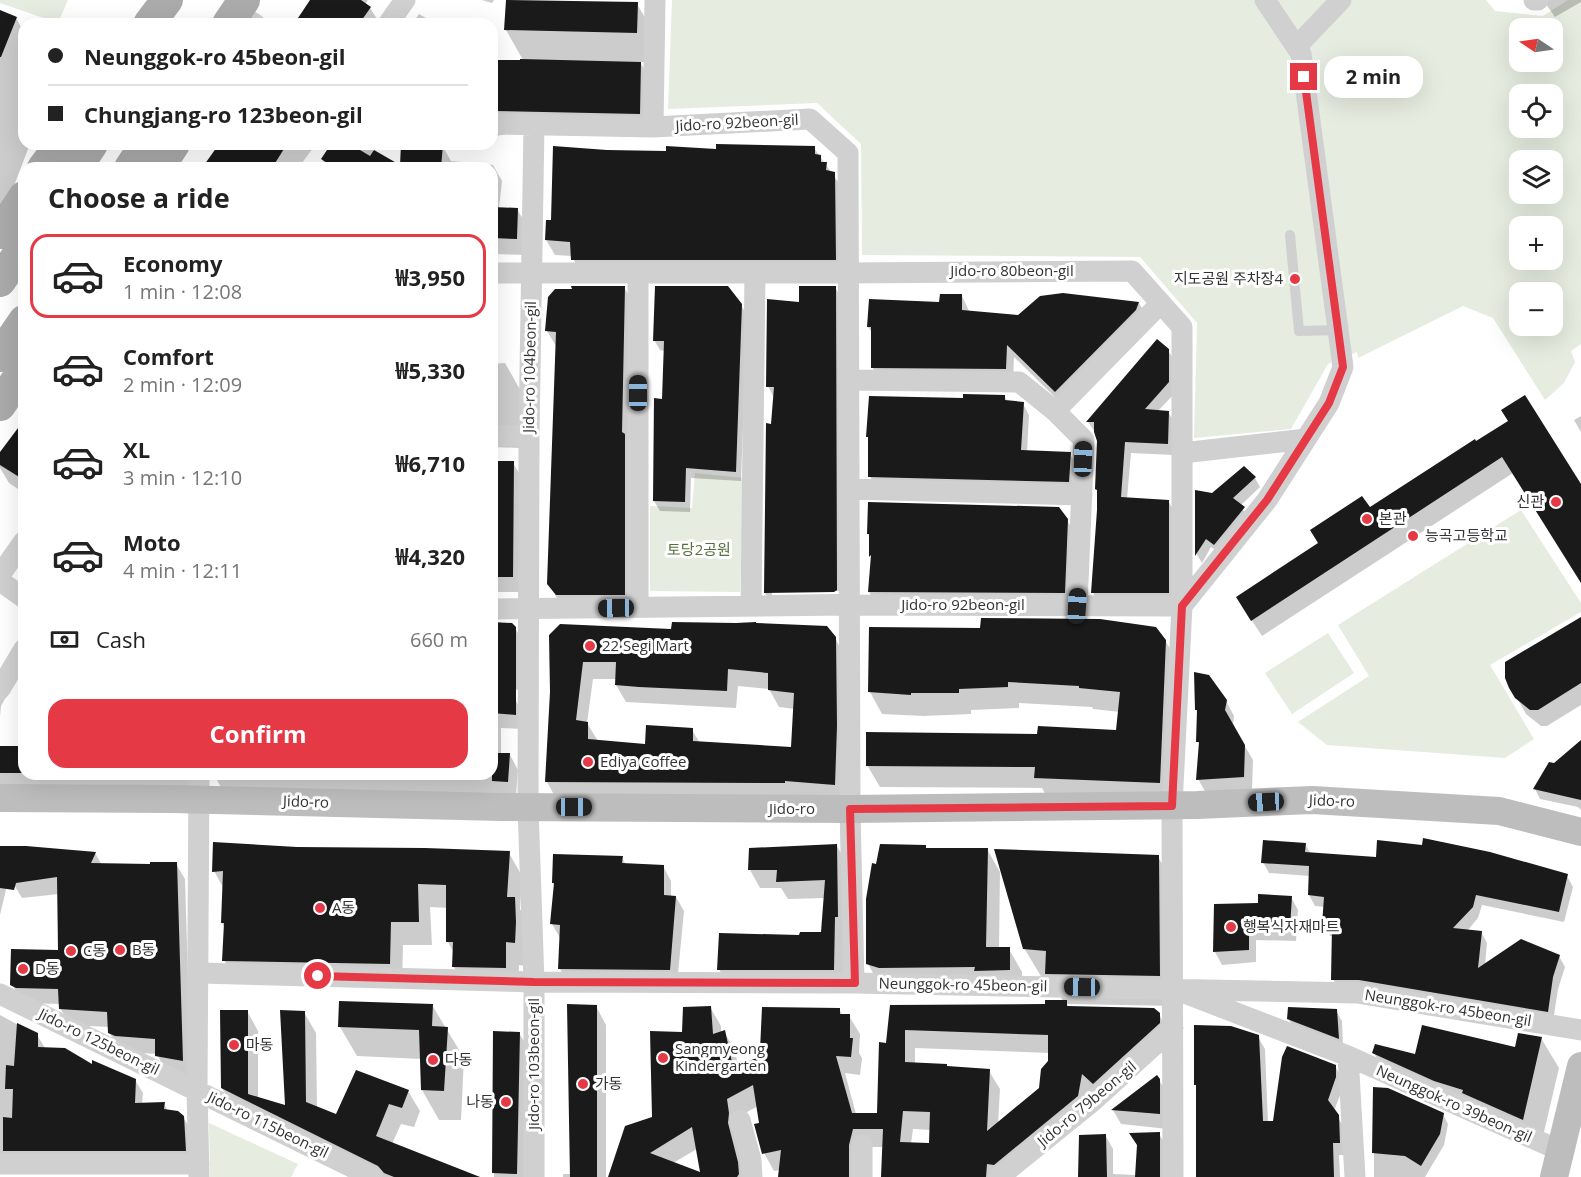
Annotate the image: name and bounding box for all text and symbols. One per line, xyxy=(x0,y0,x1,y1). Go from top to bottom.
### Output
north arrow xyxy=(1509,18,1563,72)
map controls xyxy=(1509,18,1563,336)
text: Neunggok-ro 45beon-gil xyxy=(84,41,345,71)
callout: 2 min xyxy=(1325,56,1424,98)
route end xyxy=(1290,63,1317,90)
text: 2 min xyxy=(1346,63,1401,90)
button: locate xyxy=(1509,84,1563,138)
text: Chungjang-ro 123beon-gil xyxy=(84,99,363,129)
street label: Jido-ro 92beon-gil xyxy=(673,109,799,135)
button: layers xyxy=(1509,150,1563,204)
text: Choose a ride xyxy=(48,179,230,216)
button: + xyxy=(1509,216,1563,270)
text: Economy xyxy=(123,248,222,278)
icon: car xyxy=(51,249,105,303)
street label: Jido-ro 80beon-gil xyxy=(948,260,1074,280)
text: ₩3,950 xyxy=(395,262,465,292)
place label: 지도공원 주차장4 xyxy=(1174,268,1283,288)
marker: 지도공원 주차장4 xyxy=(1288,272,1302,286)
text: 1 min · 12:08 xyxy=(123,278,242,305)
button: − xyxy=(1509,282,1563,336)
street label: Jido-ro 104beon-gil xyxy=(518,301,540,435)
text: Comfort xyxy=(123,341,214,371)
icon: car xyxy=(51,342,105,396)
text: ₩5,330 xyxy=(395,355,465,385)
text: 2 min · 12:09 xyxy=(123,371,242,398)
car xyxy=(629,375,647,411)
text: XL xyxy=(123,434,150,464)
icon: car xyxy=(51,435,105,489)
car xyxy=(1073,441,1093,477)
text: ₩6,710 xyxy=(395,448,465,478)
text: 3 min · 12:10 xyxy=(123,464,242,491)
place label: 신관 xyxy=(1516,491,1544,511)
marker: 신관 xyxy=(1549,495,1563,509)
place label: 본관 xyxy=(1379,508,1407,528)
marker: 본관 xyxy=(1360,512,1374,526)
place label: 능곡고등학교 xyxy=(1425,525,1508,545)
text: Moto xyxy=(123,527,181,557)
icon: car xyxy=(51,528,105,582)
marker: 능곡고등학교 xyxy=(1406,529,1420,543)
park label: 토당2공원 xyxy=(667,539,731,559)
text: ₩4,320 xyxy=(395,541,465,571)
text: 4 min · 12:11 xyxy=(123,557,242,584)
car xyxy=(1067,588,1087,624)
street label: Jido-ro 92beon-gil xyxy=(899,594,1025,614)
car xyxy=(598,599,634,617)
icon: cash xyxy=(48,623,81,656)
text: Cash xyxy=(96,624,146,654)
text: 660 m xyxy=(410,626,468,653)
place label: 22 Segi Mart xyxy=(602,635,689,655)
marker: 22 Segi Mart xyxy=(583,639,597,653)
button: Confirm xyxy=(48,699,468,768)
place label: Ediya Coffee xyxy=(600,751,686,771)
marker: Ediya Coffee xyxy=(581,755,595,769)
street label: Jido-ro xyxy=(1307,789,1355,811)
street label: Jido-ro xyxy=(281,790,329,812)
car xyxy=(1248,792,1284,812)
car xyxy=(556,798,592,816)
street label: Jido-ro xyxy=(767,798,815,818)
place label: A동 xyxy=(332,897,355,917)
marker: A동 xyxy=(313,901,327,915)
place label: 행복식자재마트 xyxy=(1243,916,1340,936)
marker: 행복식자재마트 xyxy=(1224,920,1238,934)
place label: B동 xyxy=(132,939,156,959)
place label: C동 xyxy=(83,940,106,960)
marker: B동 xyxy=(113,943,127,957)
marker: C동 xyxy=(64,944,78,958)
place label: D동 xyxy=(35,958,60,978)
marker: D동 xyxy=(16,962,30,976)
route start xyxy=(304,962,331,989)
street label: Neunggok-ro 45beon-gil xyxy=(878,973,1048,995)
car xyxy=(1064,978,1100,996)
street label: Neunggok-ro 45beon-gil xyxy=(1363,984,1533,1030)
street label: Jido-ro 103beon-gil xyxy=(523,998,543,1132)
street label: Jido-ro 125beon-gil xyxy=(34,1002,163,1079)
place label: 마동 xyxy=(246,1034,274,1054)
marker: 마동 xyxy=(227,1038,241,1052)
place label: Sangmyeong Kindergarten xyxy=(675,1038,766,1075)
place label: 다동 xyxy=(445,1049,473,1069)
marker: Sangmyeong Kindergarten xyxy=(656,1051,670,1065)
marker: 다동 xyxy=(426,1053,440,1067)
street label: Jido-ro 79beon-gil xyxy=(1031,1056,1140,1152)
street label: Neunggok-ro 39beon-gil xyxy=(1373,1060,1536,1147)
place label: 가동 xyxy=(595,1073,623,1093)
marker: 가동 xyxy=(576,1077,590,1091)
street label: Jido-ro 115beon-gil xyxy=(203,1085,332,1162)
place label: 나동 xyxy=(466,1091,494,1111)
marker: 나동 xyxy=(499,1095,513,1109)

